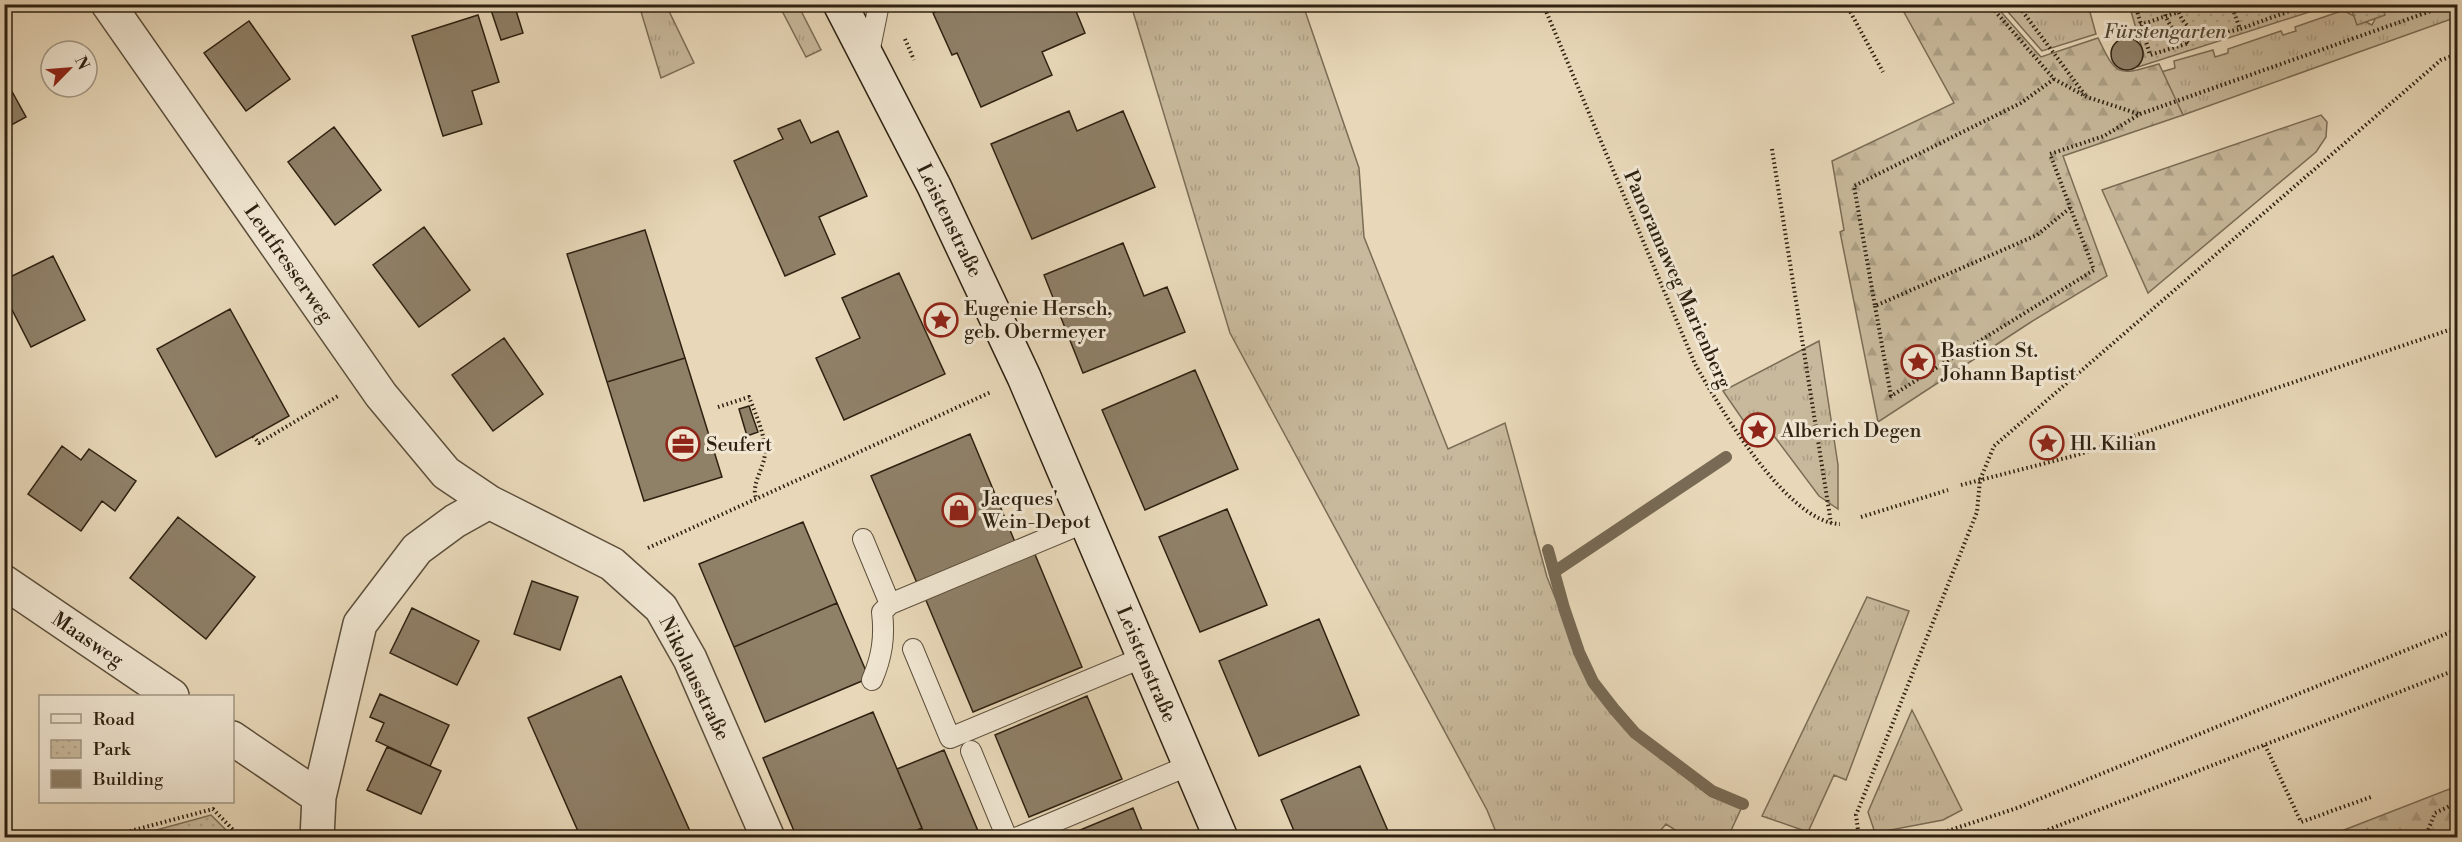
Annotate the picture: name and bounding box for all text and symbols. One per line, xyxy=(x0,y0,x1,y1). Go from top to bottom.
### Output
park label: Fürstengarten xyxy=(2104,20,2227,45)
north arrow xyxy=(39,39,99,99)
text: N xyxy=(70,53,94,73)
street label: Leistenstraße xyxy=(910,160,987,282)
street label: Panoramaweg Marienberg xyxy=(1617,167,1736,393)
street label: Leutfresserweg xyxy=(238,200,338,328)
place label: Eugenie Hersch, geb. Obermeyer xyxy=(964,297,1112,345)
place icon: Eugenie Hersch, geb. Obermeyer xyxy=(923,302,959,338)
place label: Bastion St. Johann Baptist xyxy=(1940,339,2076,387)
place icon: Bastion St. Johann Baptist xyxy=(1900,344,1936,380)
place icon: Alberich Degen xyxy=(1740,412,1776,448)
place label: Alberich Degen xyxy=(1780,419,1922,444)
place icon: Hl. Kilian xyxy=(2029,425,2065,461)
office icon: Seufert xyxy=(665,426,701,462)
place label: Hl. Kilian xyxy=(2070,432,2156,457)
place label: Seufert xyxy=(706,433,772,458)
place label: Jacques' Wein-Depot xyxy=(981,487,1091,535)
shop icon: Jacques' Wein-Depot xyxy=(941,492,977,528)
street label: Leistenstraße xyxy=(1110,603,1181,726)
street label: Maasweg xyxy=(47,607,128,674)
street label: Nikolausstraße xyxy=(653,612,735,745)
legend xyxy=(39,695,234,803)
text: Road xyxy=(93,708,136,731)
text: Park xyxy=(93,738,132,761)
text: Building xyxy=(92,768,164,791)

